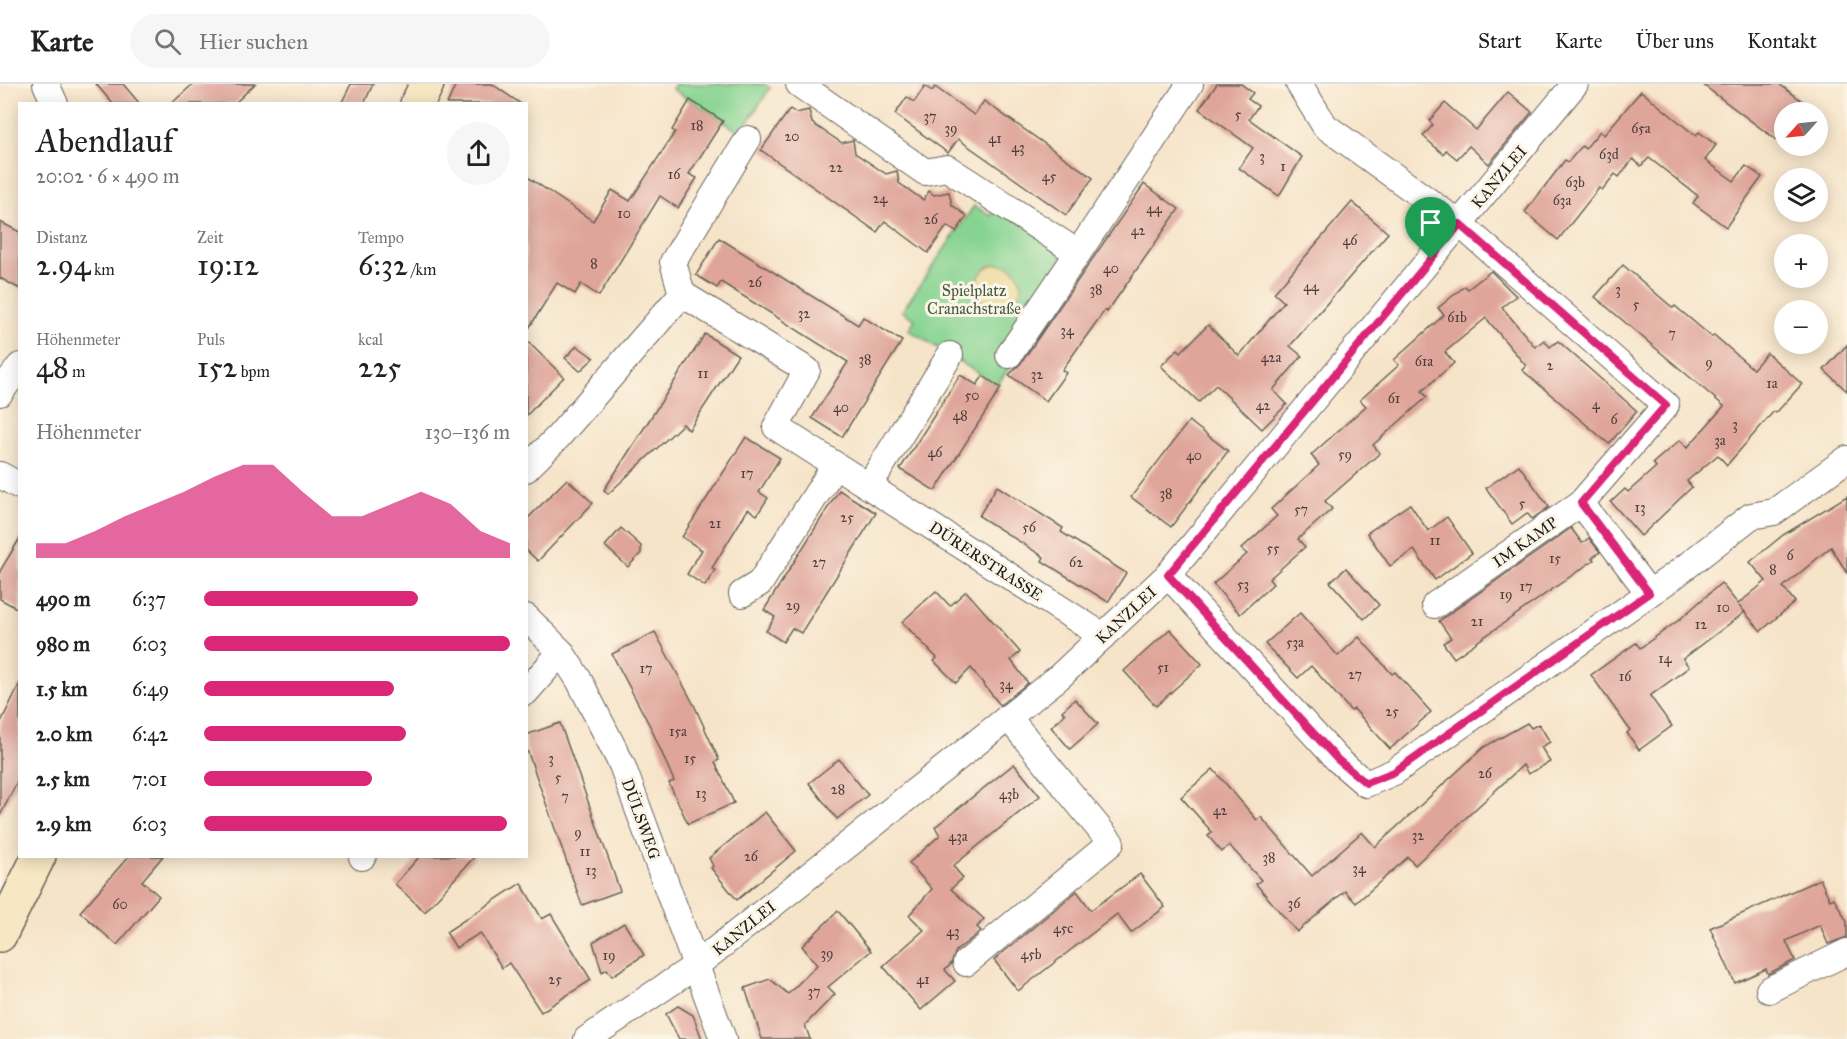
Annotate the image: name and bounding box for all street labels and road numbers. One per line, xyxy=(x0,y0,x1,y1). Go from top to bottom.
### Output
street label: KANZLEI xyxy=(1467,142,1531,212)
street label: IM KAMP xyxy=(1489,513,1561,571)
street label: DÜRERSTRASSE xyxy=(926,516,1047,605)
street label: KANZLEI xyxy=(1092,582,1160,648)
street label: DÜLSWEG xyxy=(618,776,665,862)
street label: KANZLEI xyxy=(709,897,780,959)

